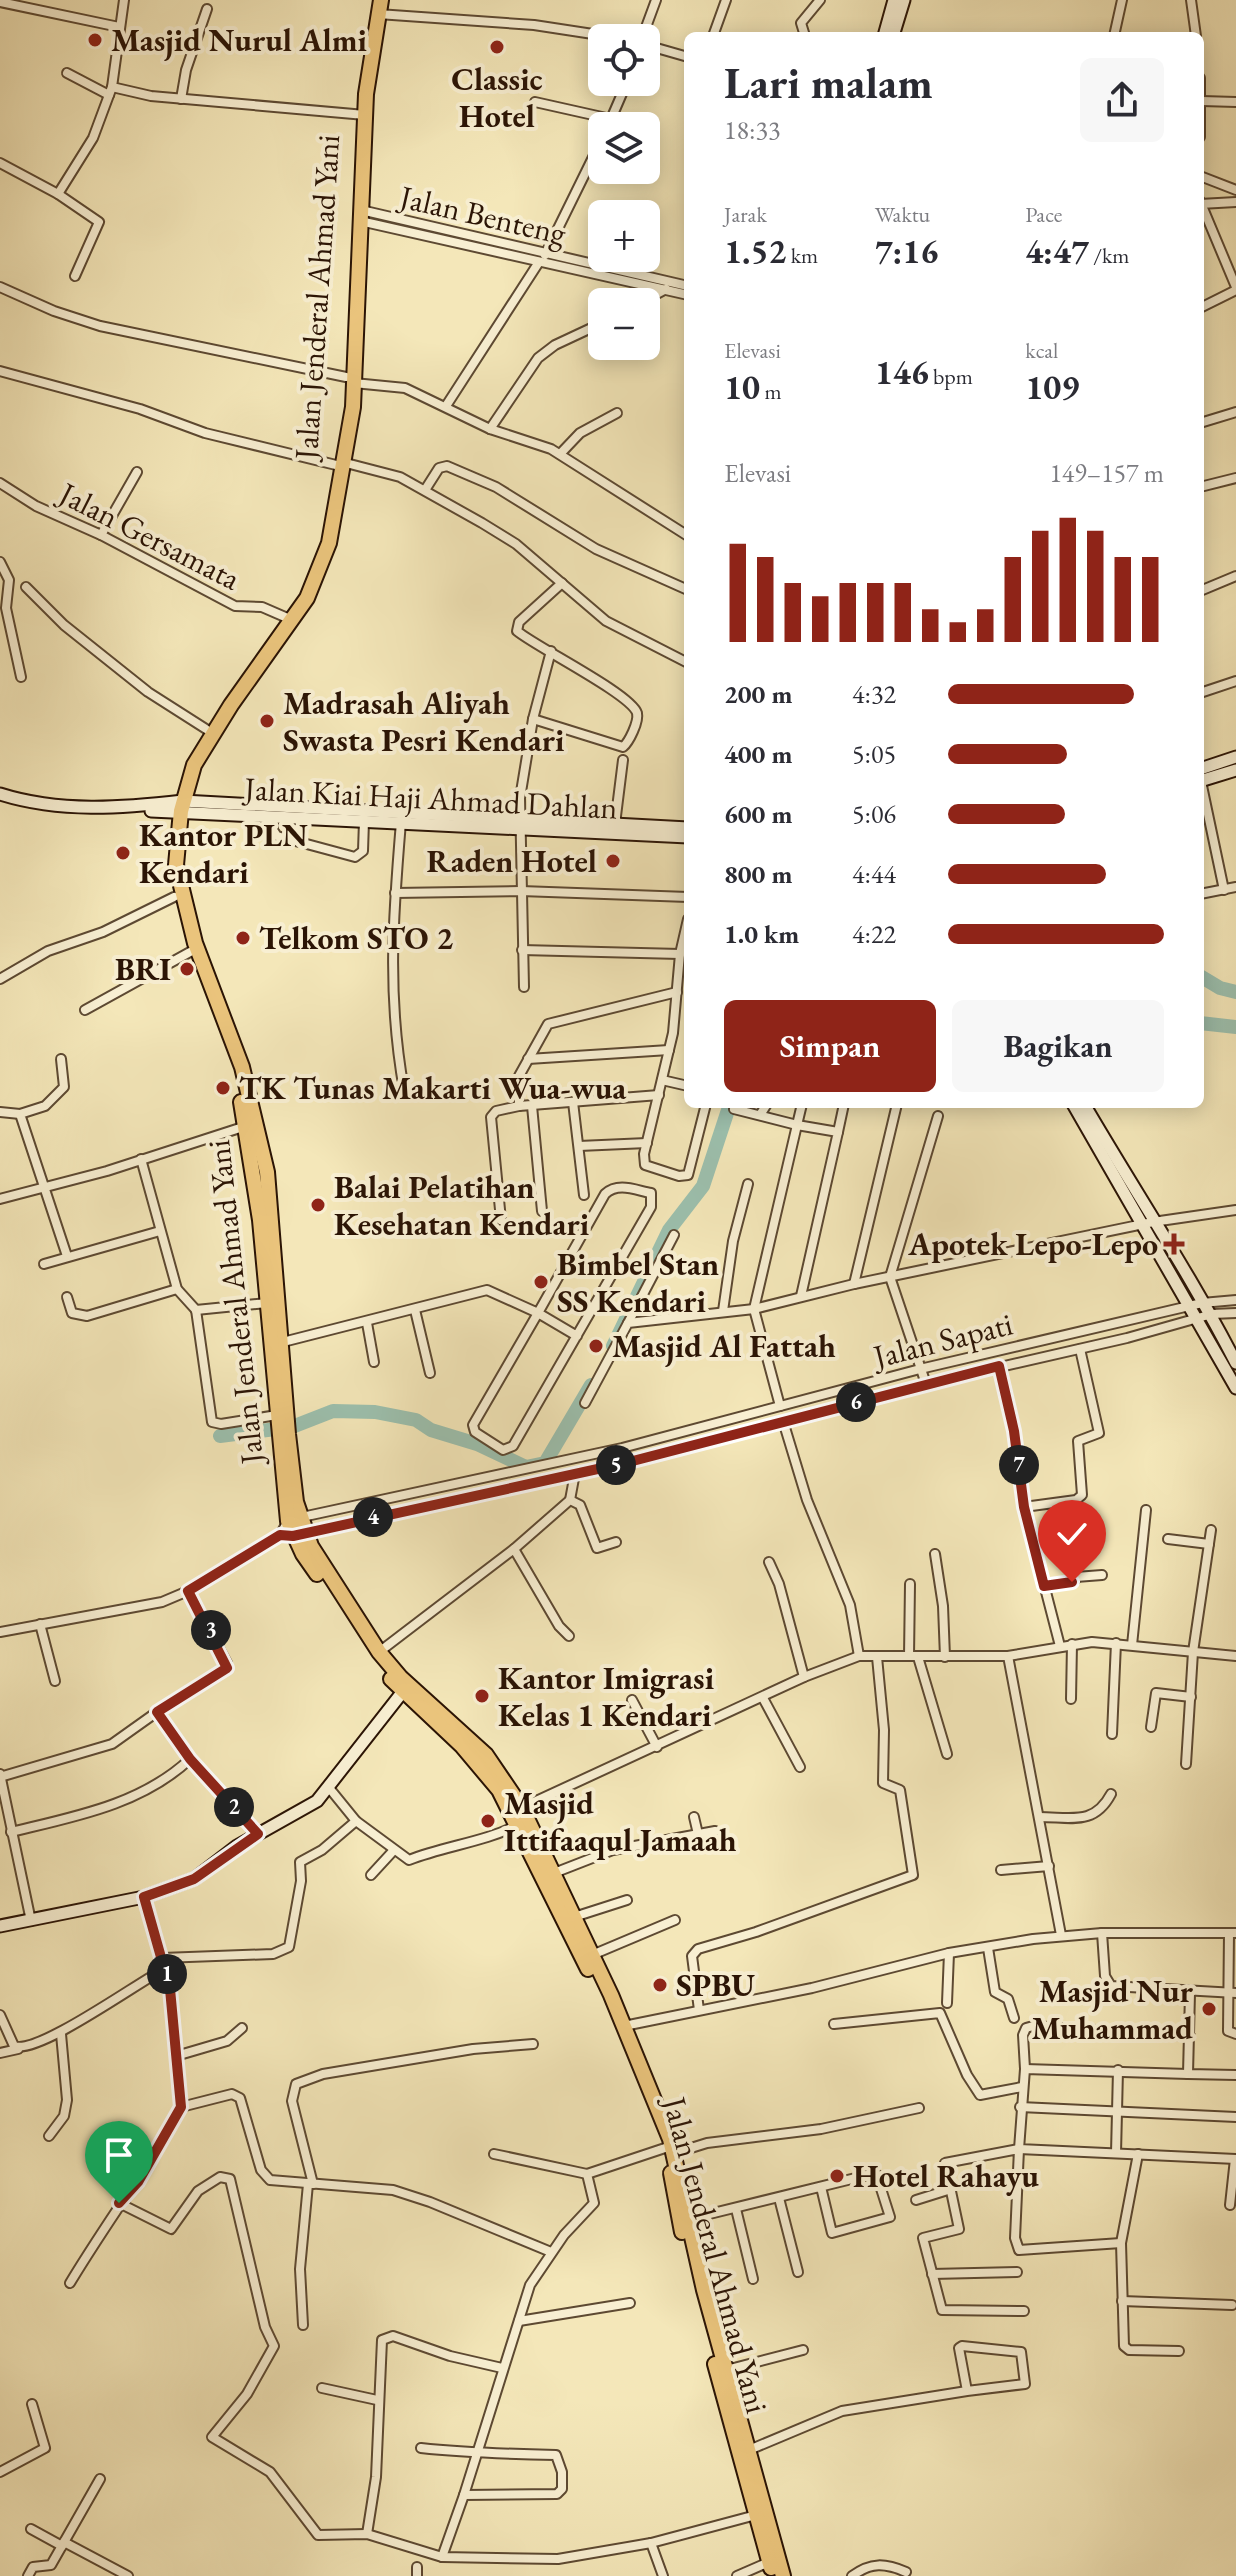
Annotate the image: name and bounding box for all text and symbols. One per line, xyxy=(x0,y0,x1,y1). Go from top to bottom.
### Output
place label: Masjid Nurul Almi xyxy=(111,19,368,61)
map controls xyxy=(588,24,660,360)
button: locate xyxy=(588,24,660,96)
marker: Masjid Nurul Almi xyxy=(86,31,104,49)
marker: Classic Hotel xyxy=(488,38,506,56)
text: Lari malam xyxy=(724,54,933,111)
place label: Classic Hotel xyxy=(451,58,543,137)
button: share xyxy=(1080,58,1164,142)
button: layers xyxy=(588,112,660,184)
text: 18:33 xyxy=(724,113,780,147)
street label: Jalan Jenderal Ahmad Yani xyxy=(284,133,349,464)
street label: Jalan Benteng xyxy=(393,175,571,255)
button: + xyxy=(588,200,660,272)
text: Jarak xyxy=(724,200,767,229)
text: Waktu xyxy=(875,200,930,229)
text: Pace xyxy=(1025,200,1062,229)
text: 1.52 xyxy=(724,229,786,273)
text: 7:16 xyxy=(875,229,938,273)
text: 4:47 xyxy=(1025,229,1089,273)
text: km xyxy=(786,241,818,270)
text: /km xyxy=(1089,241,1130,270)
button: − xyxy=(588,288,660,360)
text: Elevasi xyxy=(724,336,781,365)
text: kcal xyxy=(1025,336,1058,365)
text: 146 xyxy=(875,350,929,394)
text: bpm xyxy=(929,362,973,391)
text: 10 xyxy=(724,365,760,409)
text: 109 xyxy=(1025,365,1079,409)
text: m xyxy=(760,377,782,406)
text: Elevasi xyxy=(724,456,791,490)
text: 149–157 m xyxy=(1049,456,1164,490)
street label: Jalan Gersamata xyxy=(50,471,248,600)
text: 200 m xyxy=(724,677,792,711)
text: 4:32 xyxy=(852,677,896,711)
place label: Madrasah Aliyah Swasta Pesri Kendari xyxy=(283,682,565,761)
marker: Madrasah Aliyah Swasta Pesri Kendari xyxy=(258,712,276,730)
text: 400 m xyxy=(724,737,792,771)
text: 5:05 xyxy=(852,737,896,771)
street label: Jalan Kiai Haji Ahmad Dahlan xyxy=(240,767,619,829)
text: 600 m xyxy=(724,797,792,831)
text: 5:06 xyxy=(852,797,896,831)
place label: Kantor PLN Kendari xyxy=(139,814,308,893)
place label: Raden Hotel xyxy=(427,840,597,882)
marker: Kantor PLN Kendari xyxy=(114,844,132,862)
marker: Raden Hotel xyxy=(604,852,622,870)
text: 800 m xyxy=(724,857,792,891)
text: 4:44 xyxy=(852,857,896,891)
place label: Telkom STO 2 xyxy=(259,917,453,959)
text: 1.0 km xyxy=(724,917,799,951)
text: 4:22 xyxy=(852,917,896,951)
marker: Telkom STO 2 xyxy=(234,929,252,947)
place label: BRI xyxy=(115,948,171,990)
marker: BRI xyxy=(178,960,196,978)
button: Simpan xyxy=(724,1000,936,1092)
button: Bagikan xyxy=(952,1000,1164,1092)
place label: TK Tunas Makarti Wua-wua xyxy=(239,1067,627,1109)
marker: TK Tunas Makarti Wua-wua xyxy=(214,1079,232,1097)
street label: Jalan Jenderal Ahmad Yani xyxy=(197,1138,273,1469)
place label: Balai Pelatihan Kesehatan Kendari xyxy=(334,1166,590,1245)
marker: Balai Pelatihan Kesehatan Kendari xyxy=(309,1196,327,1214)
place label: Apotek Lepo-Lepo xyxy=(907,1223,1158,1265)
marker: Apotek Lepo-Lepo xyxy=(1165,1235,1183,1253)
place label: Bimbel Stan SS Kendari xyxy=(557,1243,719,1322)
marker: Bimbel Stan SS Kendari xyxy=(532,1273,550,1291)
street label: Jalan Sapati xyxy=(866,1302,1017,1378)
place label: Masjid Al Fattah xyxy=(612,1325,836,1367)
marker: Masjid Al Fattah xyxy=(587,1337,605,1355)
pin: 6 xyxy=(836,1382,876,1422)
text: 6 xyxy=(850,1387,862,1416)
pin: 5 xyxy=(596,1445,636,1485)
pin: 7 xyxy=(999,1445,1039,1485)
text: 5 xyxy=(610,1450,622,1479)
text: 7 xyxy=(1013,1450,1025,1479)
pin: 4 xyxy=(353,1497,393,1537)
pin xyxy=(1038,1500,1106,1582)
text: 4 xyxy=(367,1502,379,1531)
icon: check xyxy=(1050,1512,1094,1556)
pin: 3 xyxy=(191,1610,231,1650)
text: 3 xyxy=(205,1615,217,1644)
place label: Kantor Imigrasi Kelas 1 Kendari xyxy=(498,1657,715,1736)
marker: Kantor Imigrasi Kelas 1 Kendari xyxy=(473,1687,491,1705)
place label: Masjid Ittifaaqul Jamaah xyxy=(504,1782,737,1861)
pin: 2 xyxy=(214,1787,254,1827)
text: 2 xyxy=(228,1792,240,1821)
marker: Masjid Ittifaaqul Jamaah xyxy=(479,1812,497,1830)
pin: 1 xyxy=(147,1954,187,1994)
text: 1 xyxy=(161,1959,173,1988)
place label: SPBU xyxy=(676,1964,755,2006)
place label: Masjid Nur Muhammad xyxy=(1032,1970,1194,2049)
marker: SPBU xyxy=(651,1976,669,1994)
marker: Masjid Nur Muhammad xyxy=(1200,2000,1218,2018)
street label: Jalan Jenderal Ahmad Yani xyxy=(653,2089,778,2418)
pin xyxy=(85,2121,153,2203)
icon: arrive xyxy=(97,2133,141,2177)
place label: Hotel Rahayu xyxy=(853,2155,1039,2197)
marker: Hotel Rahayu xyxy=(828,2167,846,2185)

